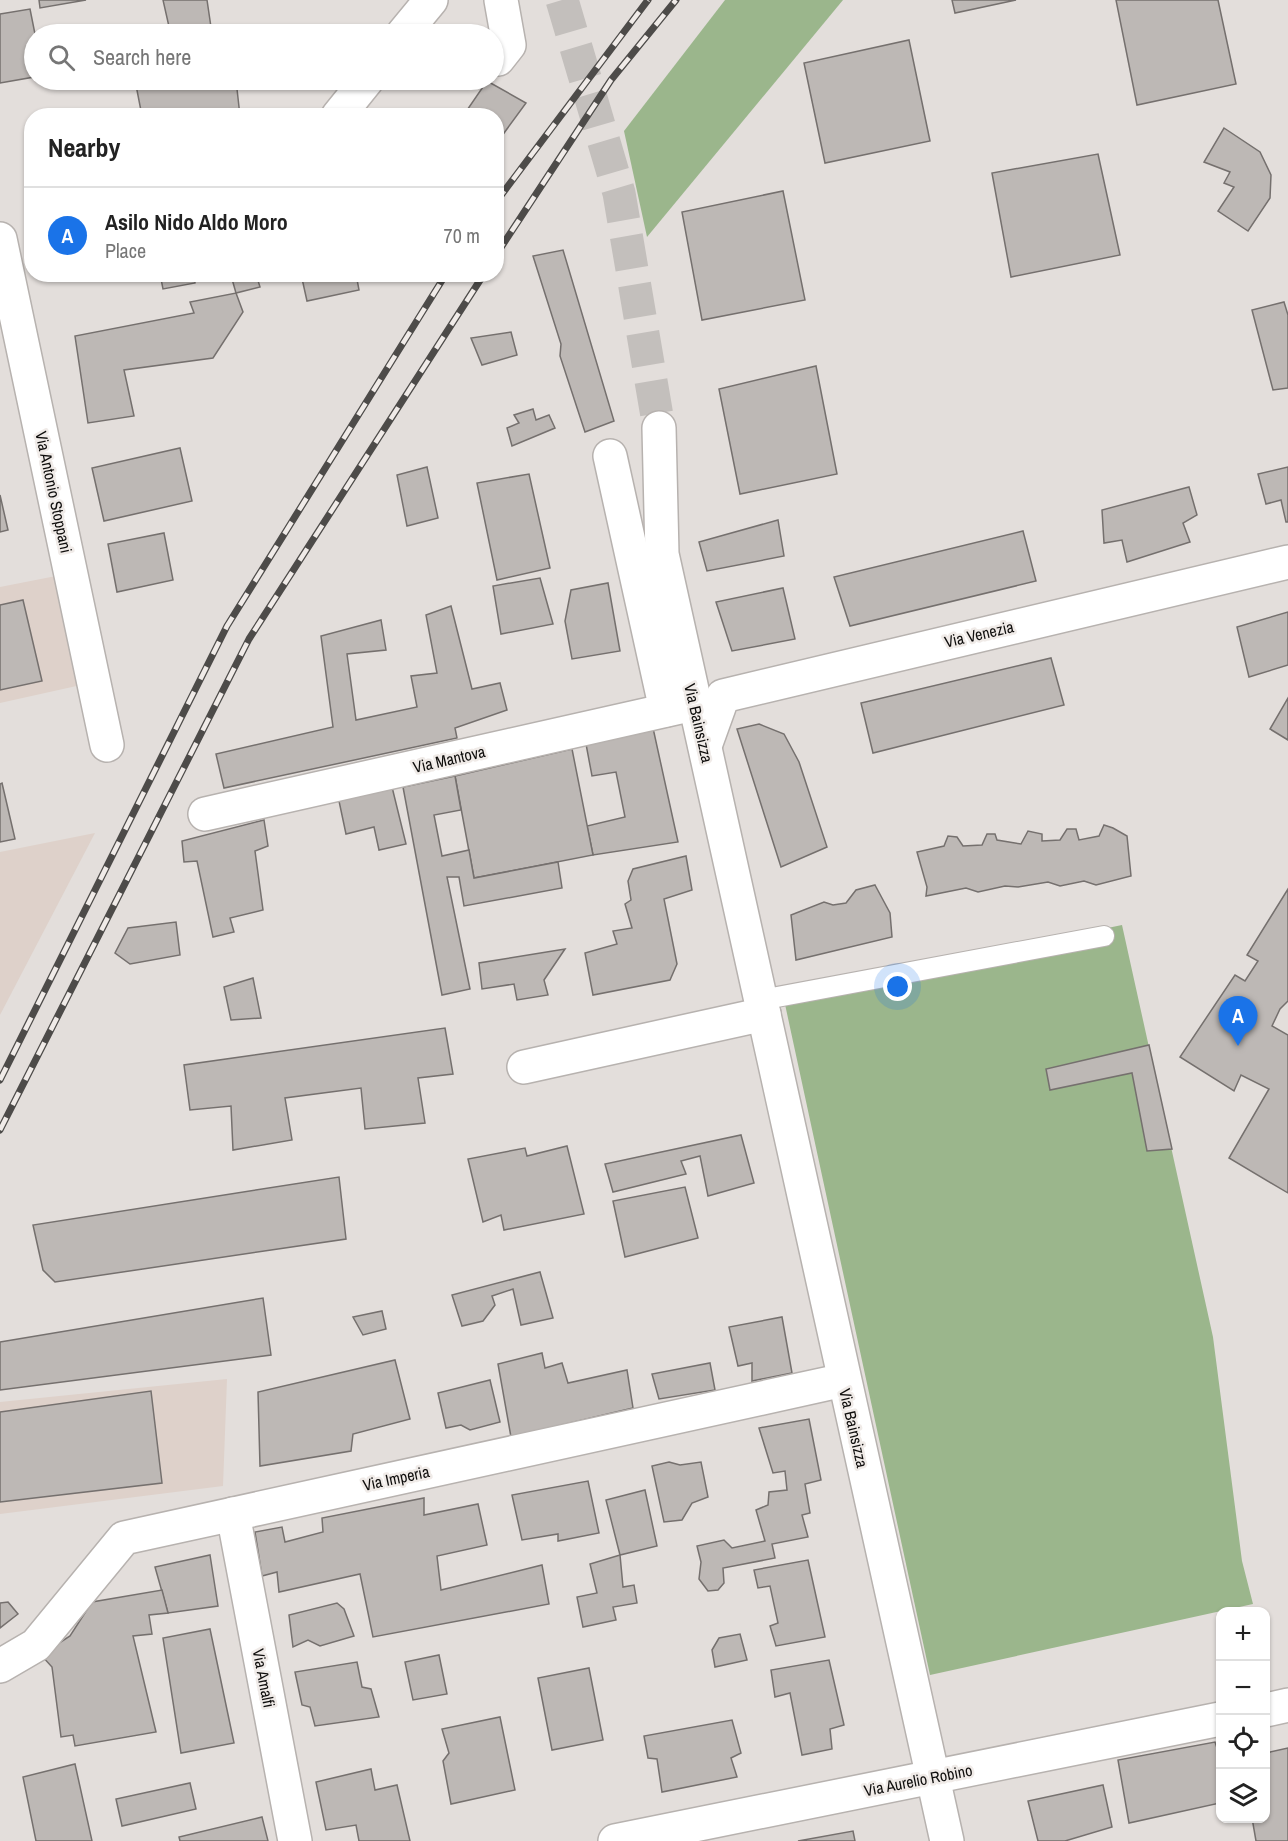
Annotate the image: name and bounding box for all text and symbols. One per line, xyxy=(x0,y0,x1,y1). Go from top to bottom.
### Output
search box xyxy=(24,24,504,90)
icon: search xyxy=(45,41,78,74)
text: Search here xyxy=(93,42,191,72)
text: Nearby xyxy=(48,130,120,165)
text: Asilo Nido Aldo Moro xyxy=(105,207,288,237)
text: A xyxy=(62,222,73,249)
text: 70 m xyxy=(444,222,480,249)
text: Place xyxy=(105,237,146,264)
street label: Via Antonio Stoppani xyxy=(30,429,78,555)
street label: Via Venezia xyxy=(942,615,1017,653)
street label: Via Bainsizza xyxy=(679,681,719,765)
street label: Via Mantova xyxy=(411,740,488,778)
your location xyxy=(883,972,912,1001)
pin: A xyxy=(1218,996,1258,1046)
street label: Via Bainsizza xyxy=(834,1386,874,1470)
street label: Via Imperia xyxy=(361,1460,432,1496)
map controls xyxy=(1216,1607,1270,1823)
button: + xyxy=(1216,1607,1270,1661)
street label: Via Amalfi xyxy=(248,1647,280,1709)
button: − xyxy=(1216,1661,1270,1715)
button: locate xyxy=(1216,1715,1270,1769)
street label: Via Aurelio Robino xyxy=(862,1759,974,1801)
button: layers xyxy=(1216,1769,1270,1823)

